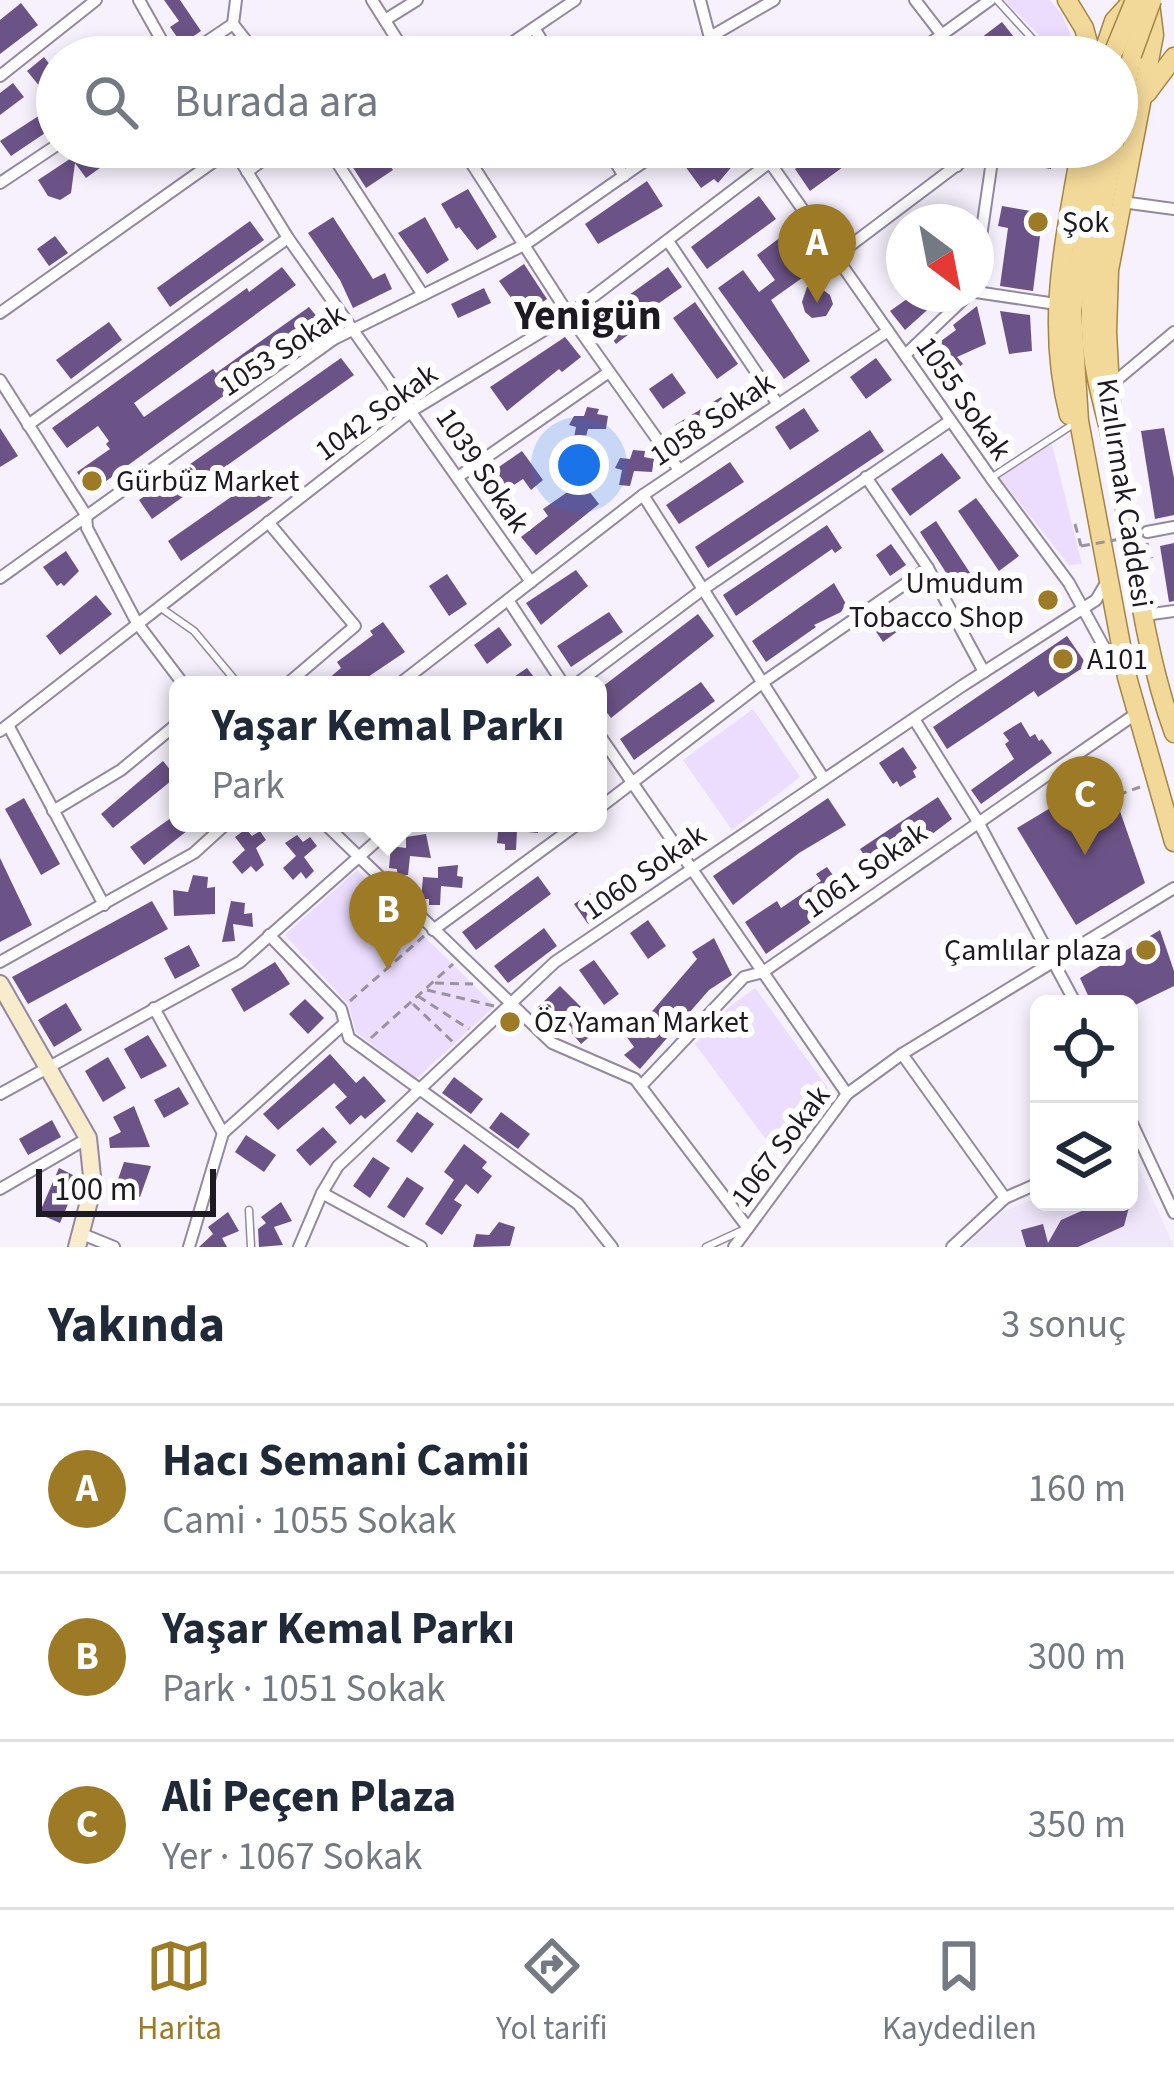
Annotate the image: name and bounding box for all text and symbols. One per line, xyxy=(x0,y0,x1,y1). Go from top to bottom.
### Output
search box xyxy=(36,36,1138,168)
icon: search xyxy=(78,69,144,135)
text: Burada ara xyxy=(174,70,379,134)
place label: Şok xyxy=(1062,201,1109,244)
pin: A xyxy=(778,204,856,303)
north arrow xyxy=(886,204,994,312)
marker: Şok xyxy=(1025,209,1051,235)
district label: Yenigün xyxy=(513,286,662,346)
street label: 1053 Sokak xyxy=(211,294,354,407)
street label: 1055 Sokak xyxy=(905,328,1022,469)
street label: 1042 Sokak xyxy=(306,353,447,472)
street label: 1058 Sokak xyxy=(641,362,783,477)
street label: Kızılırmak Caddesi xyxy=(1085,375,1164,611)
street label: 1039 Sokak xyxy=(425,399,540,541)
your location xyxy=(549,435,609,495)
place label: Gürbüz Market xyxy=(116,460,299,503)
marker: Gürbüz Market xyxy=(79,468,105,494)
place label: Umudum Tobacco Shop xyxy=(849,562,1024,639)
marker: Umudum Tobacco Shop xyxy=(1035,587,1061,613)
place label: A101 xyxy=(1087,638,1148,681)
marker: A101 xyxy=(1050,646,1076,672)
popup xyxy=(169,676,607,832)
text: Yaşar Kemal Parkı xyxy=(212,694,564,758)
pin: C xyxy=(1046,756,1124,855)
text: Park xyxy=(212,758,284,814)
street label: 1061 Sokak xyxy=(795,812,936,929)
street label: 1060 Sokak xyxy=(574,814,715,931)
pin: B xyxy=(349,871,427,970)
place label: Çamlılar plaza xyxy=(944,929,1122,972)
marker: Çamlılar plaza xyxy=(1133,937,1159,963)
map controls xyxy=(1030,995,1138,1211)
button: locate xyxy=(1030,995,1138,1103)
place label: Öz Yaman Market xyxy=(534,1001,749,1044)
marker: Öz Yaman Market xyxy=(497,1009,523,1035)
street label: 1067 Sokak xyxy=(720,1076,841,1216)
button: layers xyxy=(1030,1103,1138,1211)
scale bar xyxy=(36,1163,216,1216)
text: 100 m xyxy=(54,1166,137,1213)
text: Yakında xyxy=(48,1289,225,1361)
text: 3 sonuç xyxy=(1001,1297,1126,1353)
text: Hacı Semani Camii xyxy=(162,1429,530,1493)
text: A xyxy=(76,1461,98,1517)
text: 160 m xyxy=(1028,1461,1126,1517)
text: Cami · 1055 Sokak xyxy=(162,1493,456,1549)
text: Yaşar Kemal Parkı xyxy=(162,1597,515,1661)
text: B xyxy=(75,1629,99,1685)
text: 300 m xyxy=(1028,1629,1126,1685)
text: Park · 1051 Sokak xyxy=(162,1661,445,1717)
text: Ali Peçen Plaza xyxy=(162,1765,456,1829)
text: C xyxy=(76,1797,98,1853)
text: 350 m xyxy=(1028,1797,1126,1853)
text: Yer · 1067 Sokak xyxy=(162,1829,422,1885)
tab: Harita xyxy=(137,1933,222,2052)
tab: Yol tarifi xyxy=(496,1933,608,2052)
tab: Kaydedilen xyxy=(882,1933,1037,2052)

